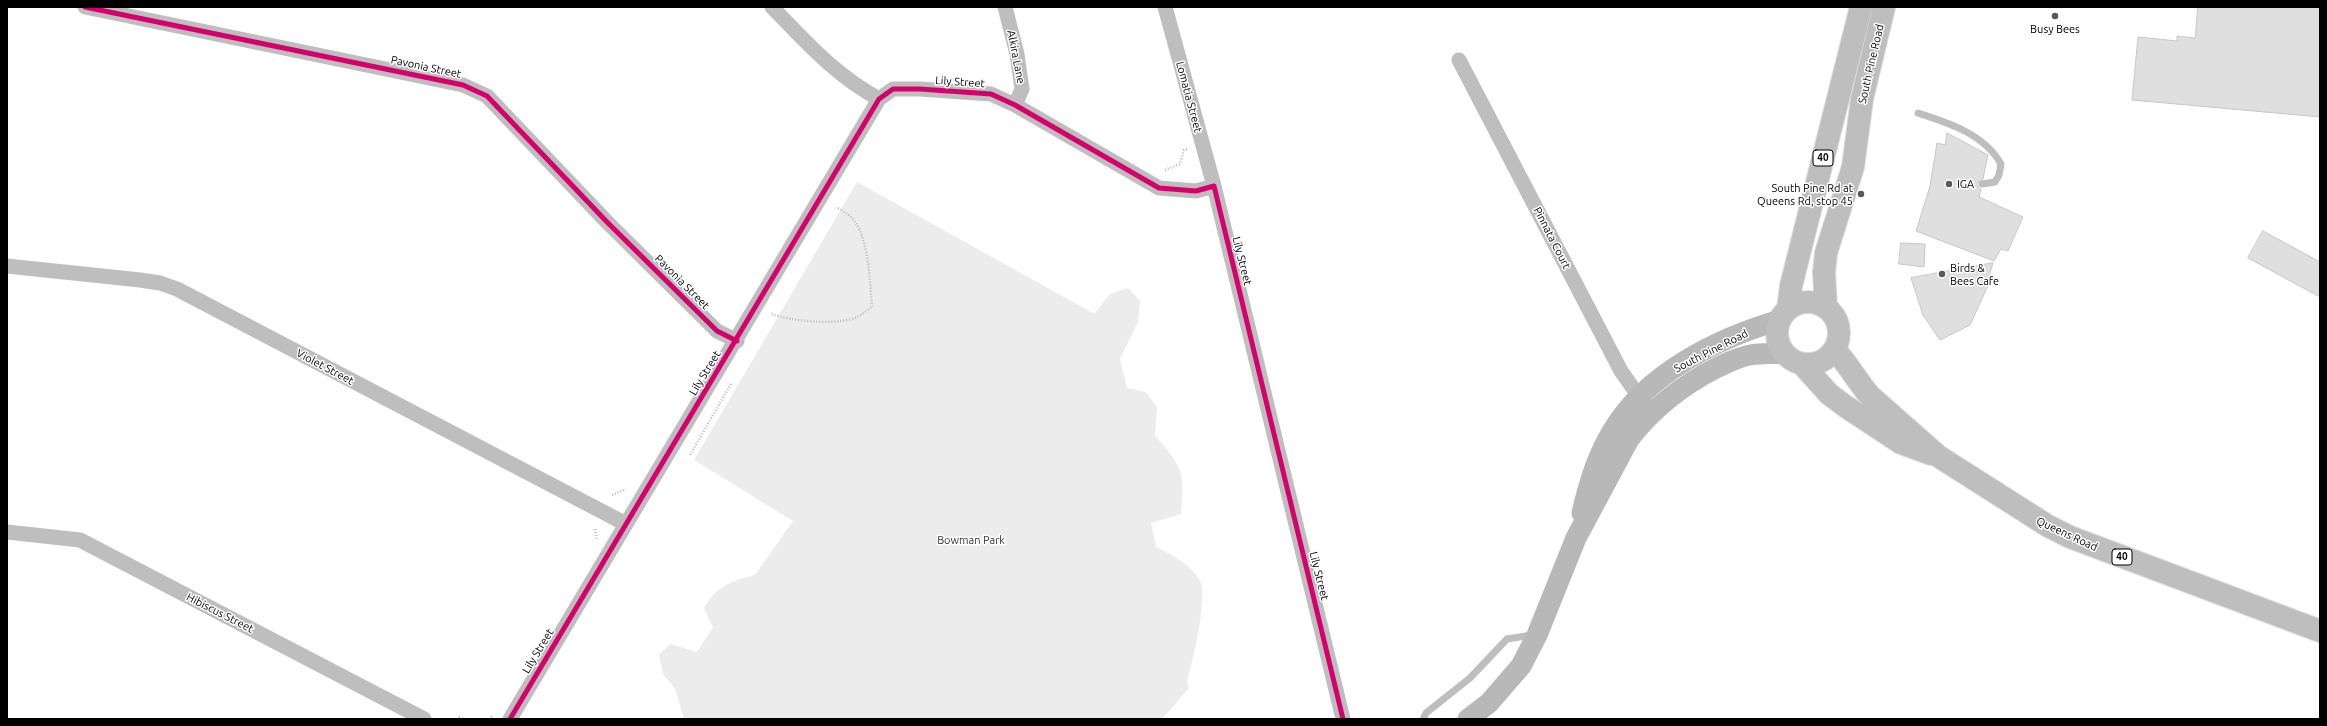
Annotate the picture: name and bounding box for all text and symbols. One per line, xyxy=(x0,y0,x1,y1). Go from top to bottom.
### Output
marker: Busy Bees xyxy=(2050,11,2060,21)
place label: Busy Bees xyxy=(2030,22,2080,36)
street label: South Pine Road xyxy=(1855,23,1887,105)
street label: Alkira Lane xyxy=(1004,29,1028,85)
street label: Pavonia Street xyxy=(390,53,462,81)
street label: Lomatia Street xyxy=(1173,60,1205,134)
street label: Lily Street xyxy=(935,74,985,90)
road number: 40 xyxy=(1813,150,1833,166)
place label: IGA xyxy=(1957,177,1974,191)
marker: IGA xyxy=(1944,179,1954,189)
place label: South Pine Rd at Queens Rd, stop 45 xyxy=(1757,181,1853,207)
marker: South Pine Rd at Queens Rd, stop 45 xyxy=(1856,189,1866,199)
street label: Pinnata Court xyxy=(1531,205,1573,271)
street label: Lily Street xyxy=(1230,235,1254,287)
street label: Pavonia Street xyxy=(652,252,712,312)
place label: Birds & Bees Cafe xyxy=(1950,261,1999,287)
marker: Birds & Bees Cafe xyxy=(1937,269,1947,279)
street label: South Pine Road xyxy=(1672,327,1750,375)
street label: Violet Street xyxy=(294,346,356,388)
street label: Lily Street xyxy=(687,348,723,398)
street label: Queens Road xyxy=(2034,514,2100,554)
park label: Bowman Park xyxy=(937,533,1005,547)
road number: 40 xyxy=(2112,549,2132,565)
street label: Lily Street xyxy=(1307,550,1331,602)
street label: Hibiscus Street xyxy=(184,590,256,636)
street label: Lily Street xyxy=(520,626,556,676)

